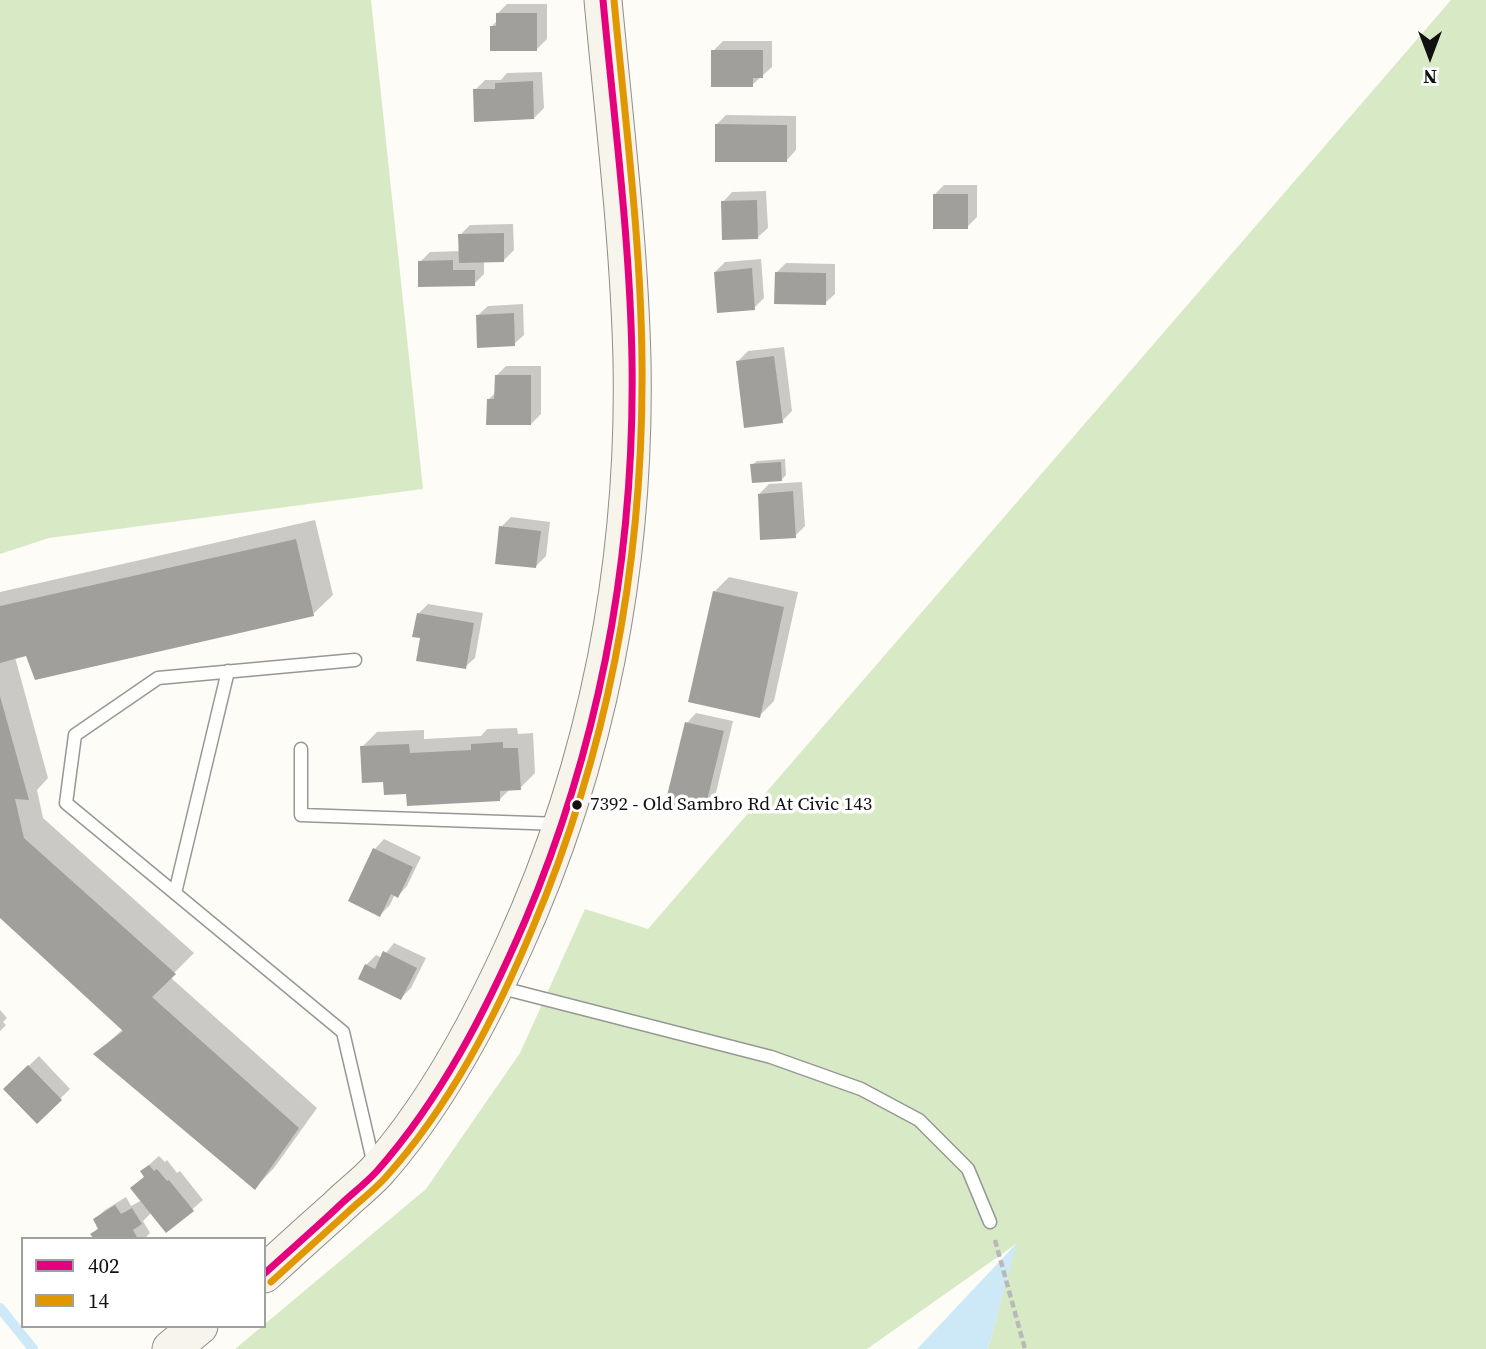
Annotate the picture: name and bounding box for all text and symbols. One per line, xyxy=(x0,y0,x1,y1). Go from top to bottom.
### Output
north arrow xyxy=(1395,21,1465,91)
text: N xyxy=(1423,64,1437,90)
place label: 7392 - Old Sambro Rd At Civic 143 xyxy=(590,794,872,816)
marker: 7392 - Old Sambro Rd At Civic 143 xyxy=(570,798,584,812)
legend xyxy=(21,1237,266,1328)
text: 402 xyxy=(88,1251,120,1280)
text: 14 xyxy=(88,1286,109,1315)

